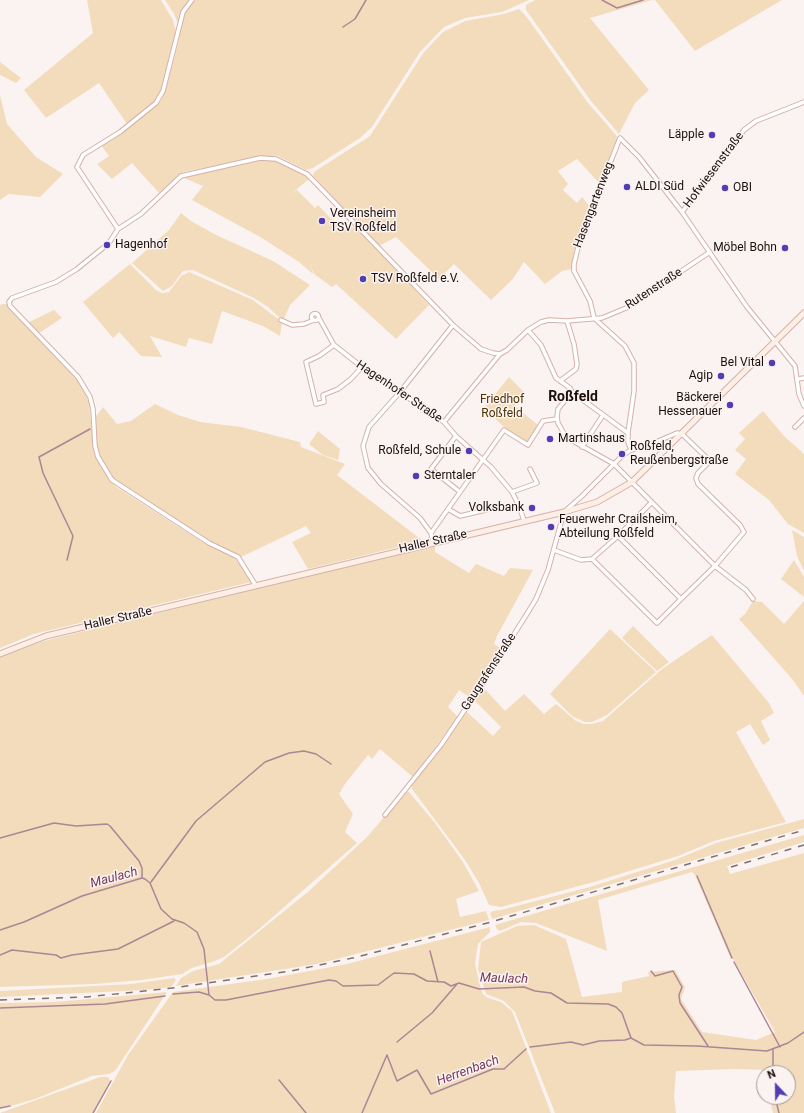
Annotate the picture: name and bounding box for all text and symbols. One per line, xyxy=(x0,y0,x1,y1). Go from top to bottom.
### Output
place label: Läpple xyxy=(668,128,704,142)
street label: Hofwiesenstraße xyxy=(681,129,747,211)
marker: Läpple xyxy=(707,130,717,140)
street label: Hasengartenweg xyxy=(571,160,617,250)
place label: ALDI Süd xyxy=(635,180,684,194)
place label: OBI xyxy=(733,181,752,195)
marker: ALDI Süd xyxy=(622,182,632,192)
marker: OBI xyxy=(720,183,730,193)
place label: Vereinsheim TSV Roßfeld xyxy=(330,207,396,235)
marker: Vereinsheim TSV Roßfeld xyxy=(317,216,327,226)
place label: Hagenhof xyxy=(115,238,167,252)
marker: Hagenhof xyxy=(102,240,112,250)
place label: Möbel Bohn xyxy=(713,241,777,255)
marker: Möbel Bohn xyxy=(780,243,790,253)
street label: Rutenstraße xyxy=(623,265,685,313)
place label: TSV Roßfeld e.V. xyxy=(371,272,459,286)
marker: TSV Roßfeld e.V. xyxy=(358,274,368,284)
place label: Bel Vital xyxy=(720,356,764,370)
street label: Hagenhofer Straße xyxy=(353,358,445,426)
marker: Bel Vital xyxy=(767,358,777,368)
place label: Agip xyxy=(689,369,713,383)
marker: Agip xyxy=(716,371,726,381)
district label: Roßfeld xyxy=(548,389,598,405)
place label: Bäckerei Hessenauer xyxy=(658,391,722,419)
park label: Friedhof Roßfeld xyxy=(480,393,524,421)
marker: Bäckerei Hessenauer xyxy=(725,400,735,410)
place label: Martinshaus xyxy=(558,432,625,446)
marker: Martinshaus xyxy=(545,434,555,444)
place label: Roßfeld, Reußenbergstraße xyxy=(630,440,728,468)
place label: Roßfeld, Schule xyxy=(378,444,461,458)
marker: Roßfeld, Schule xyxy=(464,446,474,456)
marker: Roßfeld, Reußenbergstraße xyxy=(617,449,627,459)
place label: Sterntaler xyxy=(424,469,476,483)
marker: Sterntaler xyxy=(411,471,421,481)
place label: Volksbank xyxy=(469,501,524,515)
marker: Volksbank xyxy=(527,503,537,513)
place label: Feuerwehr Crailsheim, Abteilung Roßfeld xyxy=(559,513,677,541)
marker: Feuerwehr Crailsheim, Abteilung Roßfeld xyxy=(546,522,556,532)
street label: Haller Straße xyxy=(398,527,468,557)
street label: Haller Straße xyxy=(83,604,153,634)
street label: Gaugrafenstraße xyxy=(459,631,519,713)
water label: Maulach xyxy=(89,864,139,892)
water label: Maulach xyxy=(480,970,528,988)
water label: Herrenbach xyxy=(435,1053,501,1089)
north arrow xyxy=(756,1065,796,1105)
text: N xyxy=(766,1067,778,1082)

